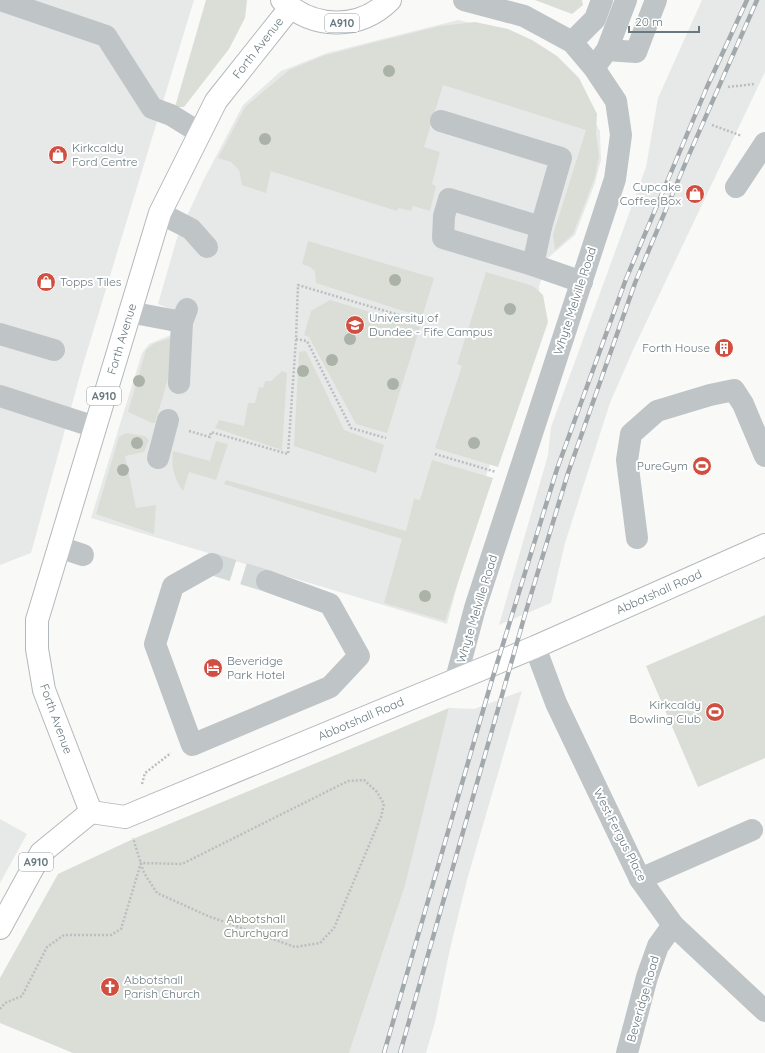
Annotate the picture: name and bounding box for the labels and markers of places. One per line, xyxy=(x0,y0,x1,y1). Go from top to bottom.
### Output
place label: Kirkcaldy Ford Centre xyxy=(72,140,138,169)
shop icon: Kirkcaldy Ford Centre xyxy=(47,144,69,166)
place label: Cupcake Coffee Box xyxy=(620,179,681,208)
shop icon: Cupcake Coffee Box xyxy=(684,183,706,205)
shop icon: Topps Tiles xyxy=(35,271,57,293)
place label: Topps Tiles xyxy=(60,274,122,289)
place label: University of Dundee - Fife Campus xyxy=(369,310,493,339)
school or university icon: University of Dundee - Fife Campus xyxy=(344,314,366,336)
building icon: Forth House xyxy=(713,337,735,359)
place label: Forth House xyxy=(642,340,710,355)
sports icon: PureGym xyxy=(691,455,713,477)
place label: PureGym xyxy=(637,458,688,473)
place label: Beveridge Park Hotel xyxy=(227,653,285,682)
hotel icon: Beveridge Park Hotel xyxy=(202,657,224,679)
place label: Kirkcaldy Bowling Club xyxy=(629,697,701,726)
sports icon: Kirkcaldy Bowling Club xyxy=(704,701,726,723)
place label: Abbotshall Parish Church xyxy=(124,972,200,1001)
church icon: Abbotshall Parish Church xyxy=(99,976,121,998)

